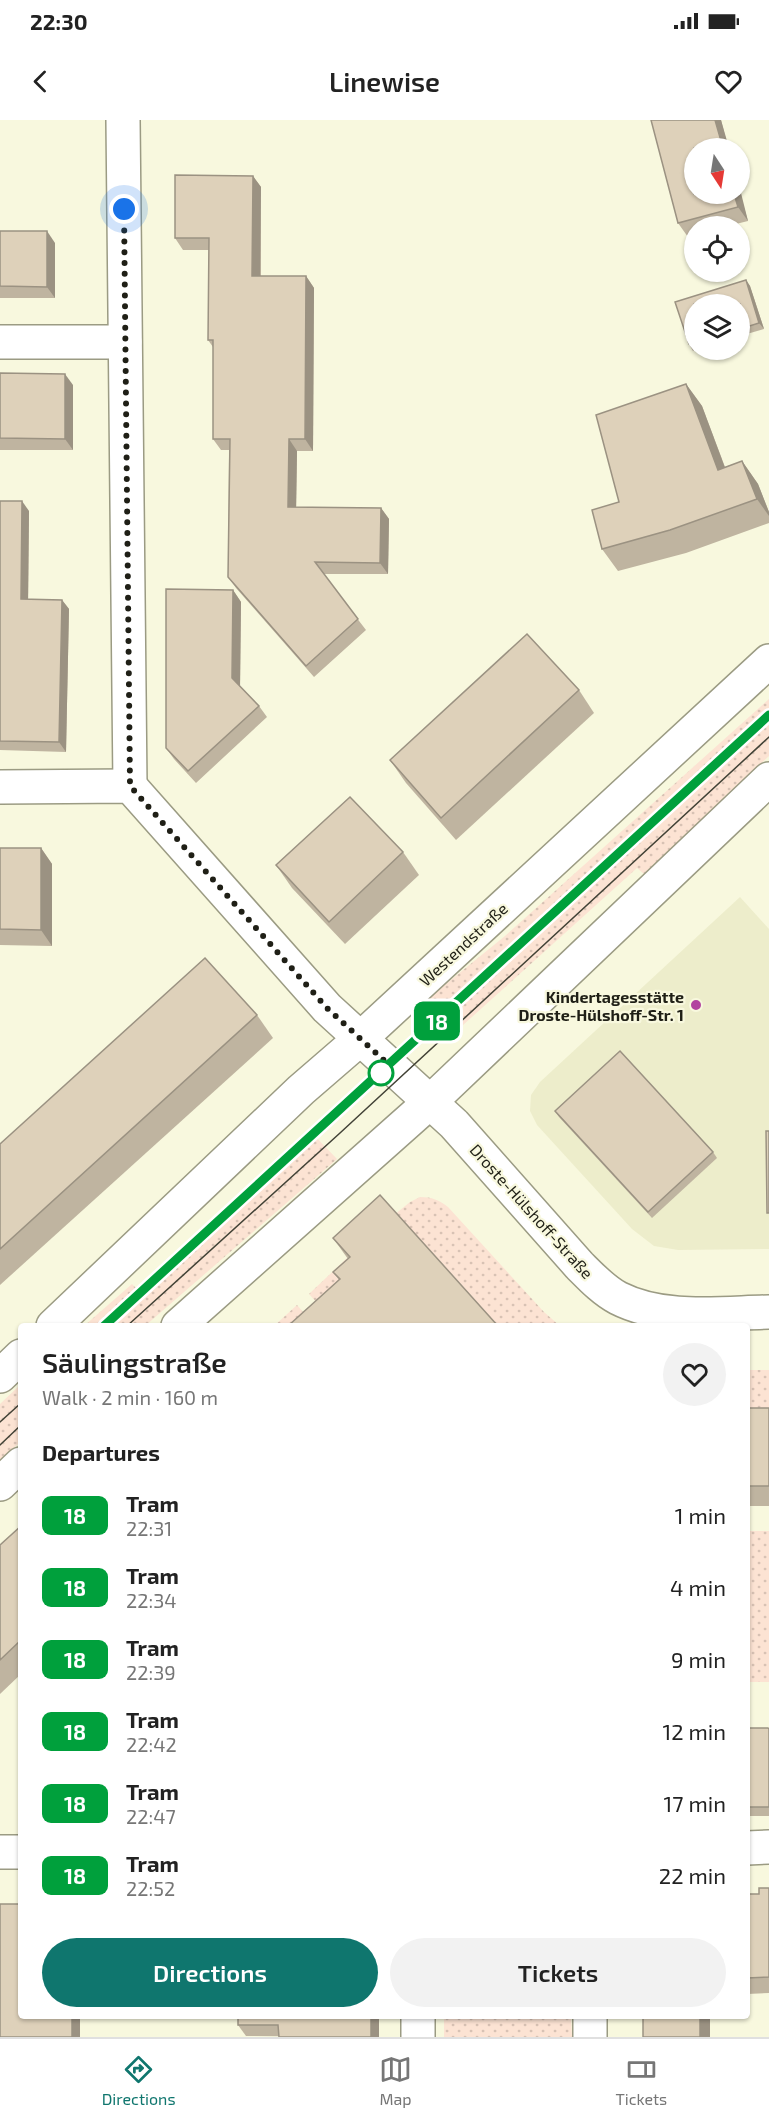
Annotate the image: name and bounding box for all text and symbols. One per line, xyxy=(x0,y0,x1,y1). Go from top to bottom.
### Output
text: 22:30 xyxy=(30,8,88,34)
icon: back xyxy=(24,65,57,98)
text: Linewise xyxy=(329,65,440,97)
icon: heart xyxy=(712,65,745,98)
north arrow xyxy=(684,138,750,204)
map controls xyxy=(684,138,750,360)
your location xyxy=(109,194,139,224)
button: locate xyxy=(684,216,750,282)
button: layers xyxy=(684,294,750,360)
street label: Westendstraße xyxy=(415,898,511,990)
place label: Kindertagesstätte Droste-Hülshoff-Str. 1 xyxy=(519,987,684,1024)
marker: Kindertagesstätte Droste-Hülshoff-Str. 1 xyxy=(689,998,703,1012)
line badge: 18 xyxy=(410,1002,464,1040)
text: 18 xyxy=(426,1009,448,1034)
unlabelled marker xyxy=(368,1060,394,1086)
street label: Droste-Hülshoff-Straße xyxy=(467,1140,597,1282)
button: heart xyxy=(663,1343,726,1406)
text: Säulingstraße xyxy=(42,1345,227,1379)
text: Walk · 2 min · 160 m xyxy=(42,1385,218,1409)
text: Departures xyxy=(42,1439,160,1465)
text: Tram xyxy=(126,1490,179,1516)
text: 1 min xyxy=(675,1502,726,1528)
text: 18 xyxy=(64,1503,86,1528)
text: 22:31 xyxy=(126,1516,172,1540)
text: Tram xyxy=(126,1562,179,1588)
text: 4 min xyxy=(670,1574,726,1600)
text: 18 xyxy=(64,1575,86,1600)
text: 22:34 xyxy=(126,1588,177,1612)
text: Tram xyxy=(126,1634,179,1660)
text: 9 min xyxy=(671,1646,726,1672)
text: 18 xyxy=(64,1647,86,1672)
text: 22:39 xyxy=(126,1660,176,1684)
text: Tram xyxy=(126,1706,179,1732)
text: 12 min xyxy=(662,1718,726,1744)
text: 18 xyxy=(64,1719,86,1744)
text: 22:42 xyxy=(126,1732,177,1756)
text: Tram xyxy=(126,1778,179,1804)
text: 17 min xyxy=(664,1790,726,1816)
text: 18 xyxy=(64,1791,86,1816)
text: 22:47 xyxy=(126,1804,176,1828)
text: Tram xyxy=(126,1850,179,1876)
text: 22 min xyxy=(659,1862,726,1888)
text: 18 xyxy=(64,1863,86,1888)
text: 22:52 xyxy=(126,1876,175,1900)
button: Directions xyxy=(42,1938,378,2007)
button: Tickets xyxy=(390,1938,726,2007)
tab: Directions xyxy=(102,2053,176,2108)
tab: Map xyxy=(379,2053,412,2108)
tab: Tickets xyxy=(615,2053,667,2108)

